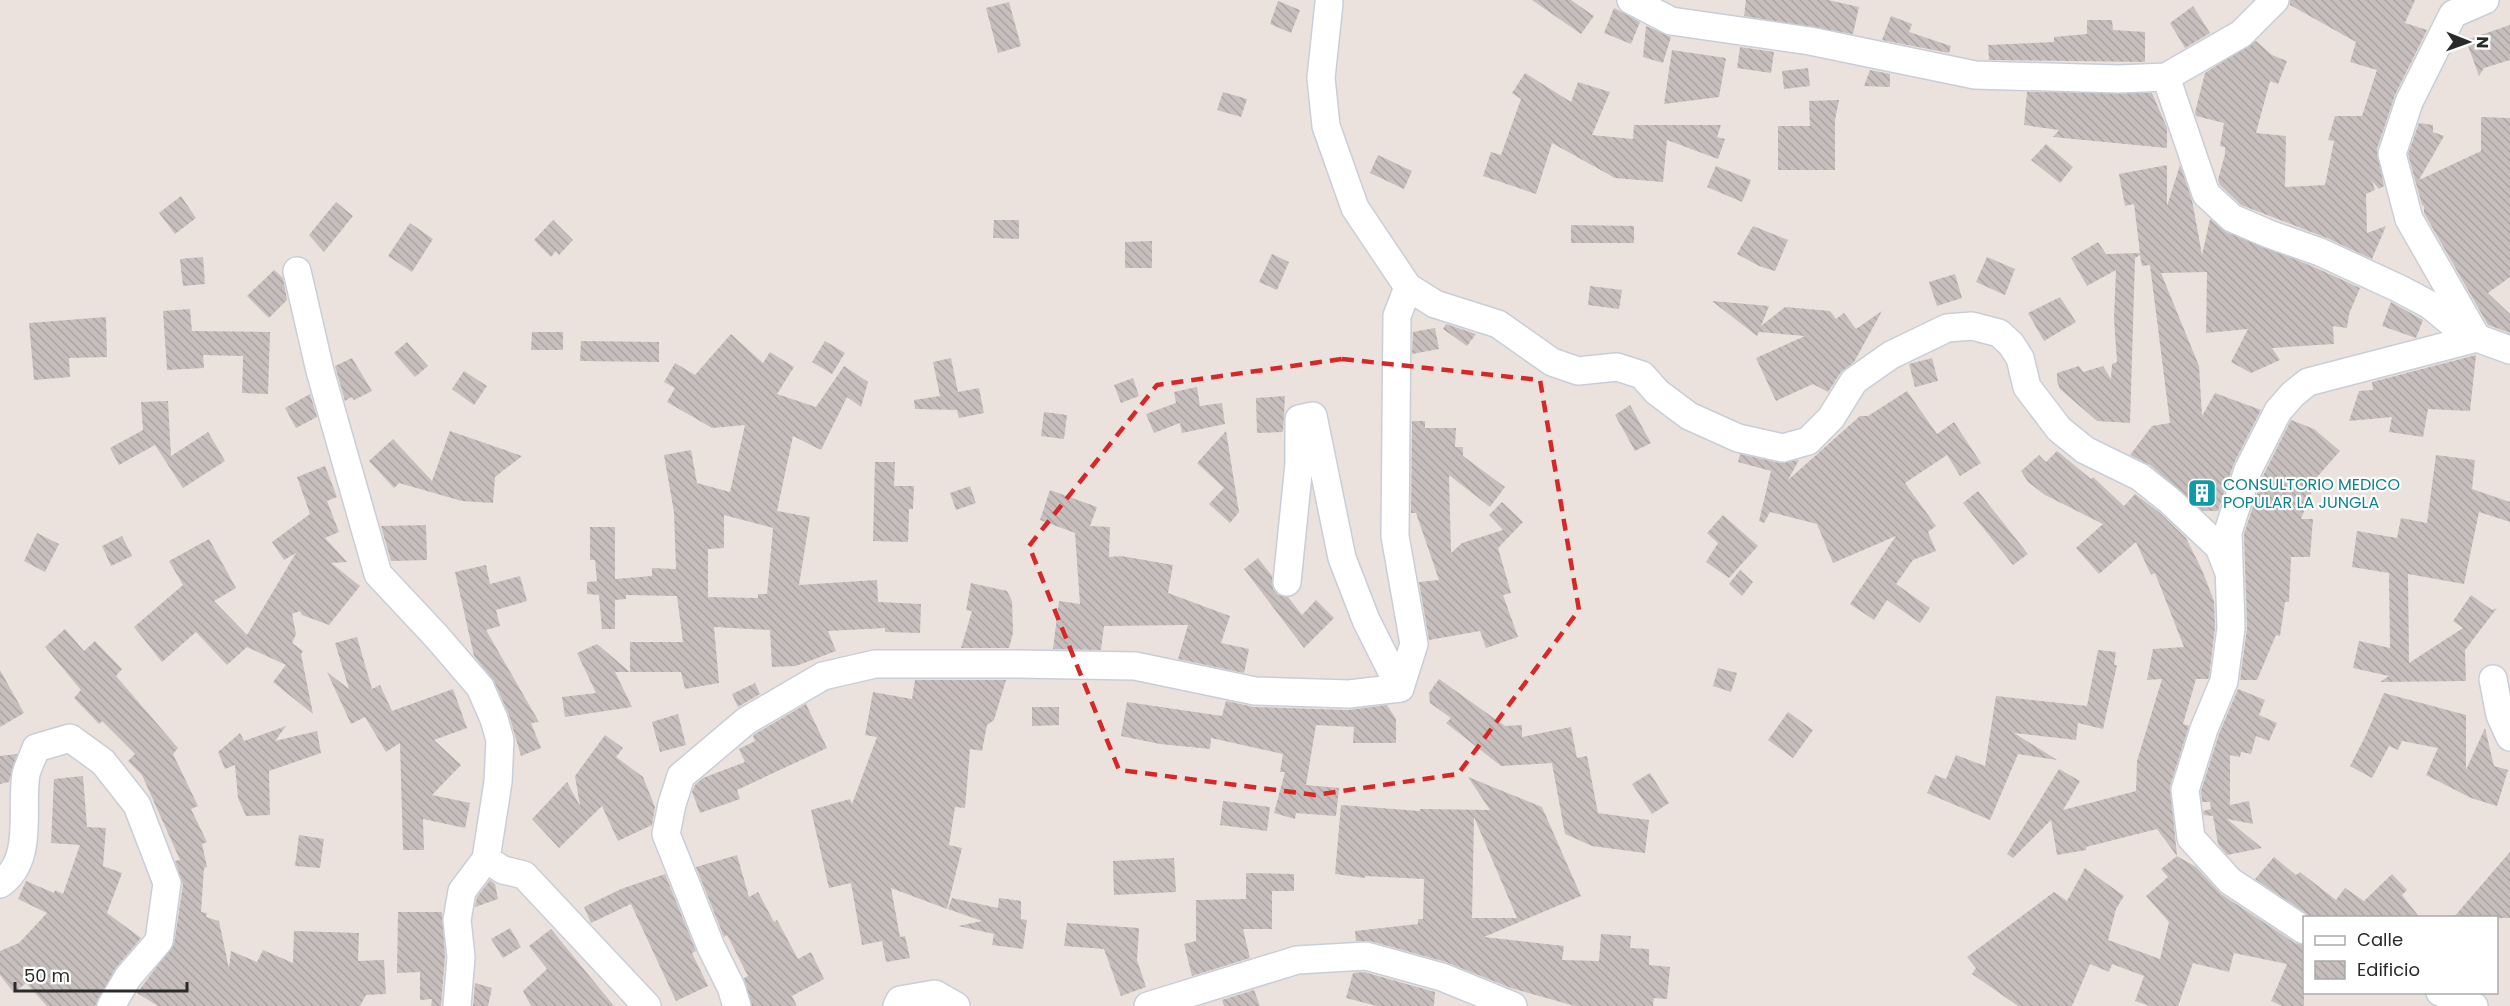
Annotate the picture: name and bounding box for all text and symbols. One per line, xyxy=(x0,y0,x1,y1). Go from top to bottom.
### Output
north arrow xyxy=(2438,12,2498,72)
text: N xyxy=(2471,36,2494,48)
place label: CONSULTORIO MEDICO POPULAR LA JUNGLA xyxy=(2223,473,2400,514)
building icon: CONSULTORIO MEDICO POPULAR LA JUNGLA xyxy=(2186,477,2218,509)
legend xyxy=(2303,916,2498,994)
text: Calle xyxy=(2357,927,2403,952)
scale bar xyxy=(15,955,188,993)
text: Edificio xyxy=(2357,957,2420,982)
text: 50 m xyxy=(24,963,70,988)

